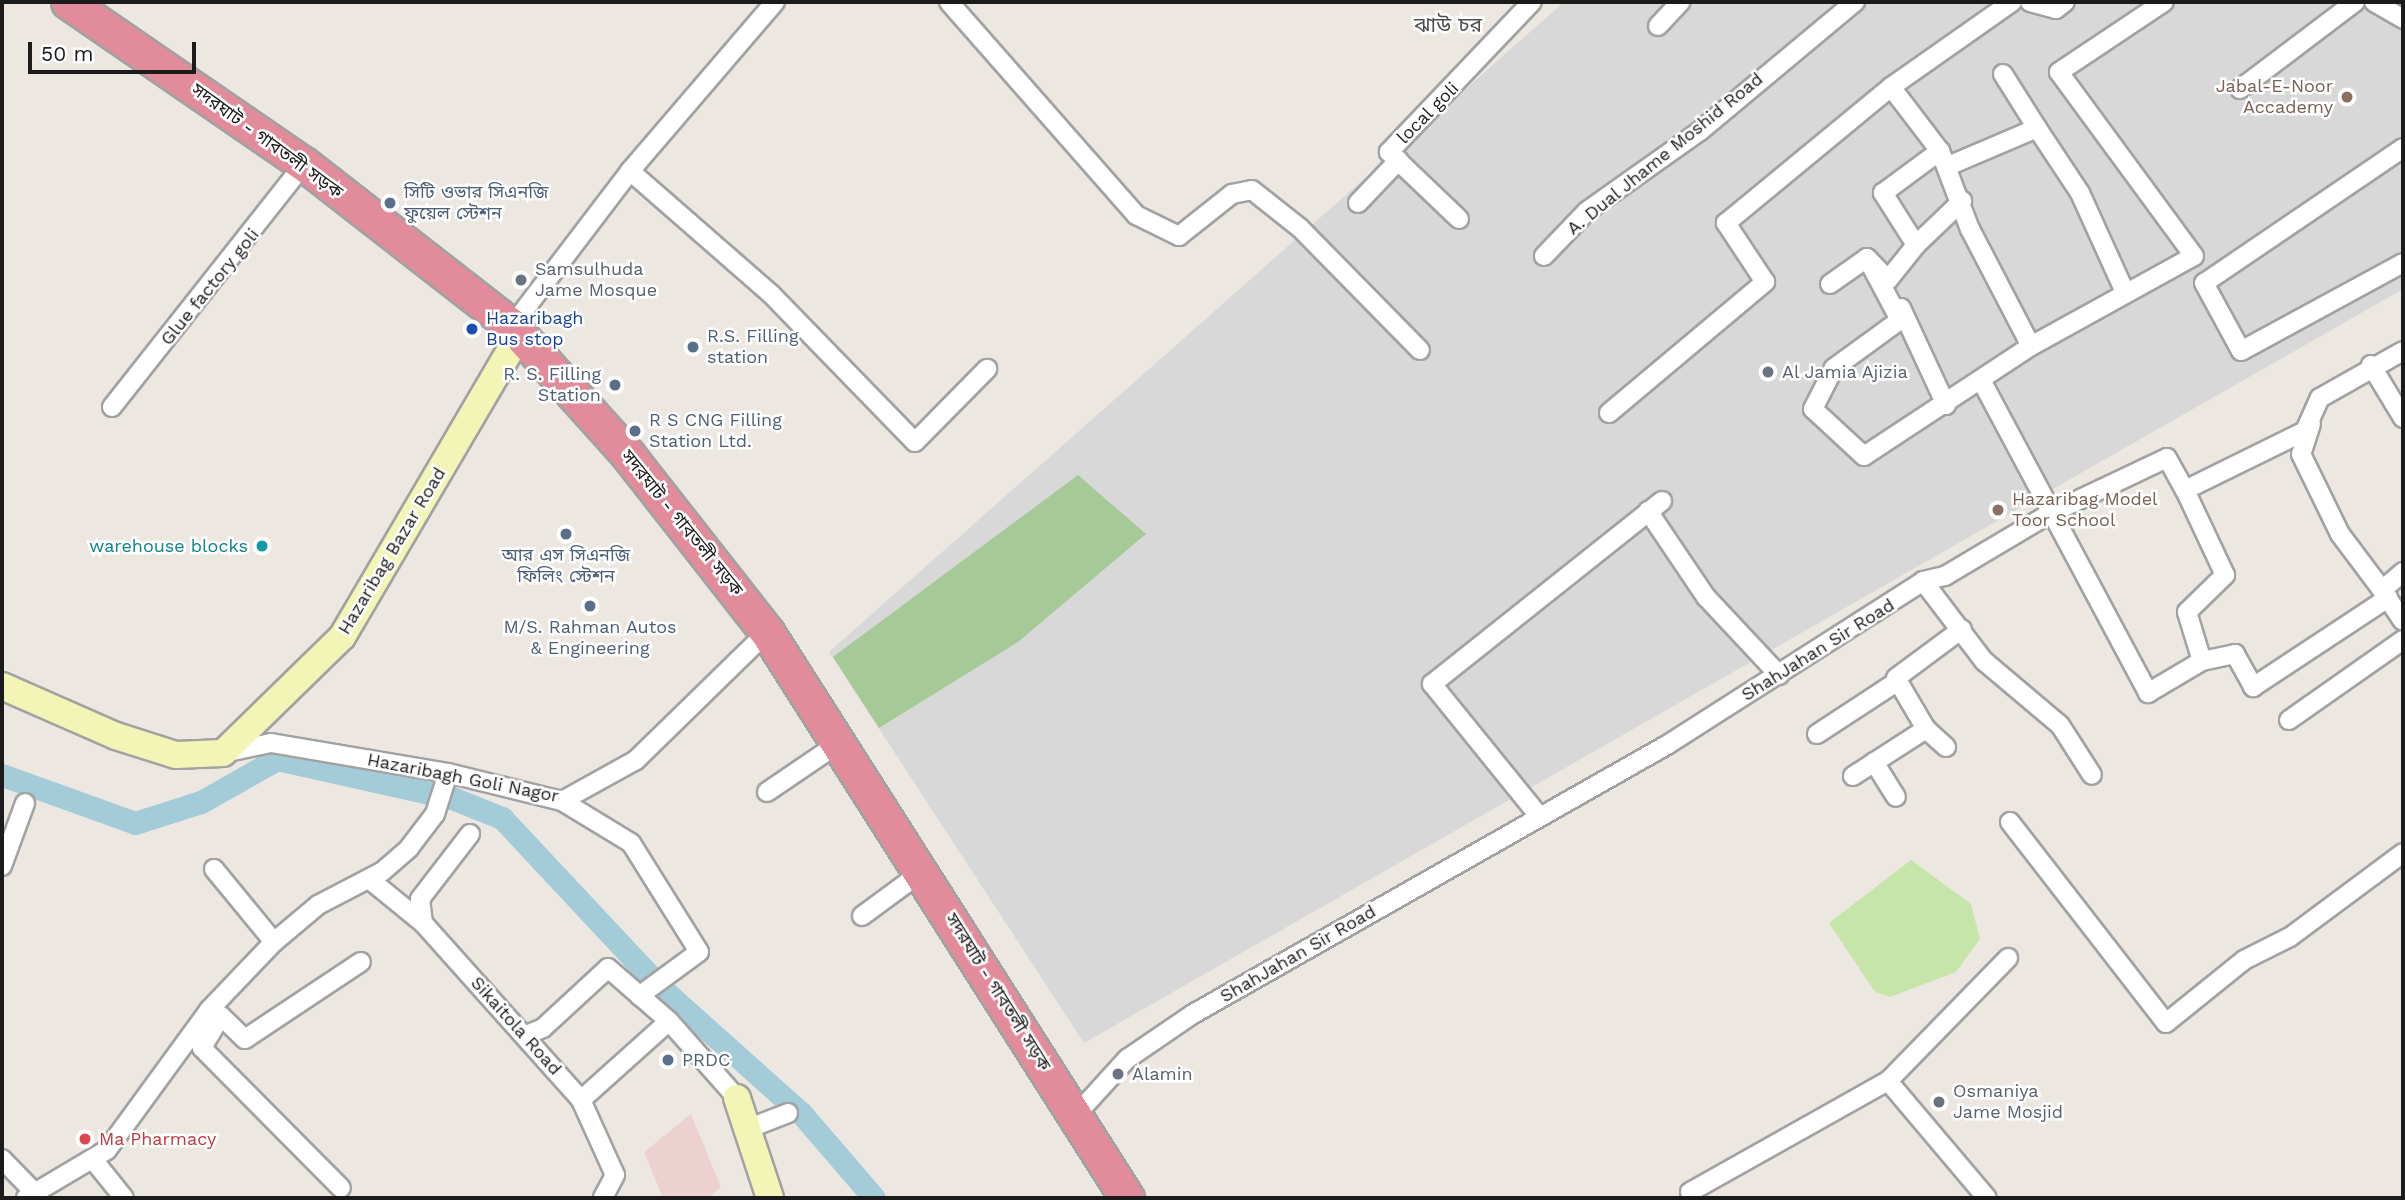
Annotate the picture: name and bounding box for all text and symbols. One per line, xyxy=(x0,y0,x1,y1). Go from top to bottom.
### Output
district label: ঝাউ চর xyxy=(1414,12,1482,38)
scale bar xyxy=(32,28,200,72)
text: 50 m xyxy=(41,41,93,66)
street label: A. Dual Jhame Moshid Road xyxy=(1562,68,1768,240)
place label: Jabal-E-Noor Accademy xyxy=(2216,76,2333,119)
street label: local goli xyxy=(1392,77,1464,149)
street label: সদরঘাট - গাবতলী সড়ক xyxy=(187,79,347,203)
marker: Jabal-E-Noor Accademy xyxy=(2339,89,2355,105)
place label: সিটি ওভার সিএনজি ফুয়েল স্টেশন xyxy=(404,182,549,224)
marker: সিটি ওভার সিএনজি ফুয়েল স্টেশন xyxy=(382,195,398,211)
street label: Glue factory goli xyxy=(156,224,264,350)
place label: Samsulhuda Jame Mosque xyxy=(535,259,657,302)
marker: Samsulhuda Jame Mosque xyxy=(513,272,529,288)
place label: Hazaribagh Bus stop xyxy=(486,308,583,350)
marker: Hazaribagh Bus stop xyxy=(464,321,480,337)
place label: R.S. Filling station xyxy=(707,326,799,368)
marker: R.S. Filling station xyxy=(685,339,701,355)
place label: Al Jamia Ajizia xyxy=(1782,361,1910,383)
place label: R. S. Filling Station xyxy=(503,364,601,406)
marker: Al Jamia Ajizia xyxy=(1760,364,1776,380)
marker: R. S. Filling Station xyxy=(607,377,623,393)
place label: R S CNG Filling Station Ltd. xyxy=(649,410,782,452)
marker: R S CNG Filling Station Ltd. xyxy=(627,423,643,439)
street label: সদরঘাট - গাবতলী সড়ক xyxy=(616,446,748,600)
street label: Hazaribag Bazar Road xyxy=(333,463,451,639)
place label: Hazaribag Model Toor School xyxy=(2012,489,2158,532)
marker: Hazaribag Model Toor School xyxy=(1990,502,2006,518)
marker: আর এস সিএনজি ফিলিং স্টেশন xyxy=(558,526,574,542)
place label: warehouse blocks xyxy=(89,535,248,557)
marker: warehouse blocks xyxy=(254,538,270,554)
place label: আর এস সিএনজি ফিলিং স্টেশন xyxy=(502,545,630,588)
street label: ShahJahan Sir Road xyxy=(1738,594,1898,706)
marker: M/S. Rahman Autos & Engineering xyxy=(582,598,598,614)
place label: M/S. Rahman Autos & Engineering xyxy=(503,617,677,660)
street label: Hazaribagh Goli Nagor xyxy=(365,749,561,807)
street label: ShahJahan Sir Road xyxy=(1216,901,1380,1007)
street label: সদরঘাট - গাবতলী সড়ক xyxy=(941,909,1055,1075)
street label: Sikaitola Road xyxy=(466,972,566,1080)
place label: PRDC xyxy=(682,1049,730,1071)
marker: PRDC xyxy=(660,1052,676,1068)
place label: Alamin xyxy=(1132,1063,1193,1085)
marker: Alamin xyxy=(1110,1066,1126,1082)
place label: Osmaniya Jame Mosjid xyxy=(1953,1081,2063,1124)
marker: Osmaniya Jame Mosjid xyxy=(1931,1094,1947,1110)
place label: Ma Pharmacy xyxy=(99,1128,217,1150)
marker: Ma Pharmacy xyxy=(77,1131,93,1147)

